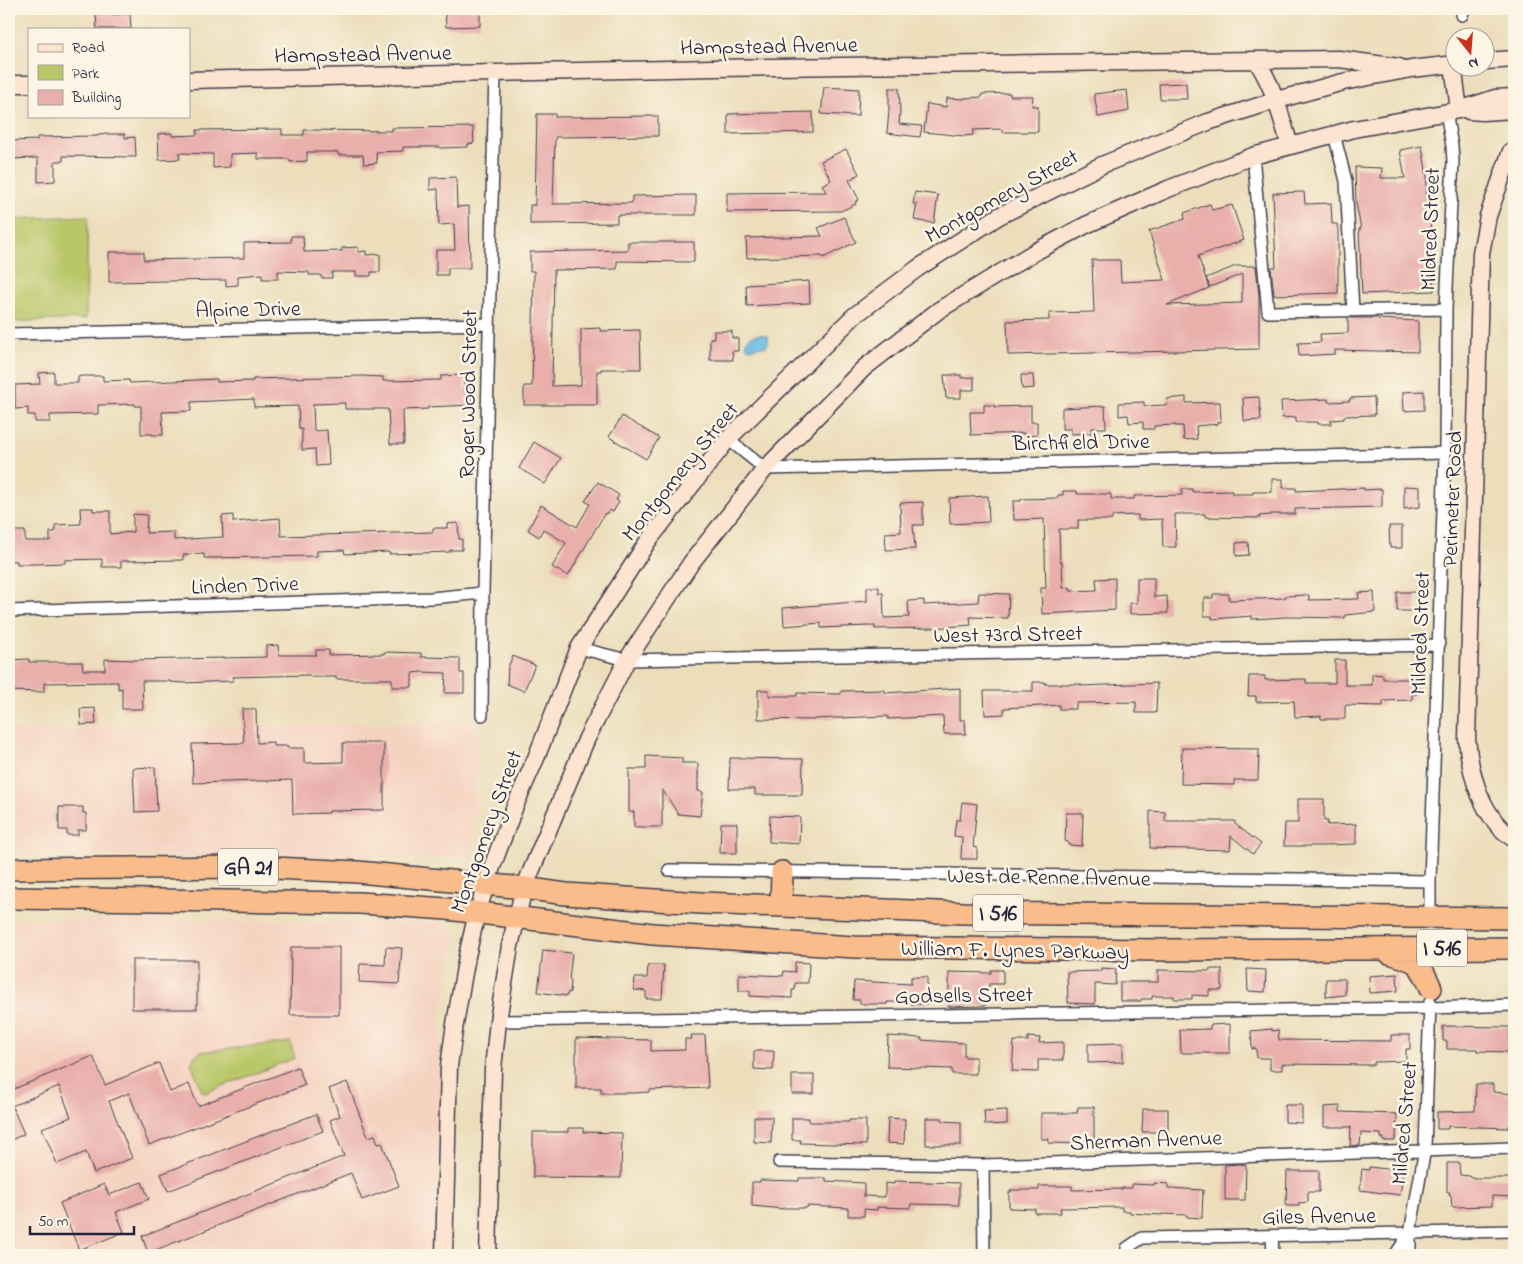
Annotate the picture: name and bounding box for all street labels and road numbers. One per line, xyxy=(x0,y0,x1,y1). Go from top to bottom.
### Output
street label: Hampstead Avenue xyxy=(680,30,858,66)
street label: Hampstead Avenue xyxy=(274,38,452,74)
street label: Montgomery Street xyxy=(920,142,1086,254)
street label: Mildred Street xyxy=(1414,166,1450,291)
street label: Alpine Drive xyxy=(195,294,301,328)
street label: Roger Wood Street xyxy=(453,309,488,479)
street label: Montgomery Street xyxy=(615,396,749,550)
street label: Birchfield Drive xyxy=(1011,427,1150,461)
street label: Perimeter Road xyxy=(1436,430,1472,568)
street label: Linden Drive xyxy=(191,569,299,605)
street label: Mildred Street xyxy=(1404,570,1440,695)
street label: West 73rd Street xyxy=(933,619,1084,653)
street label: Montgomery Street xyxy=(443,746,533,918)
road number: GA 21 xyxy=(218,849,278,886)
street label: West de Renne Avenue xyxy=(947,861,1151,897)
road number: I 516 xyxy=(973,894,1023,931)
road number: I 516 xyxy=(1417,930,1467,966)
street label: William F. Lynes Parkway xyxy=(901,934,1129,971)
street label: Godsells Street xyxy=(895,980,1034,1014)
street label: Mildred Street xyxy=(1385,1060,1427,1186)
street label: Sherman Avenue xyxy=(1069,1123,1223,1161)
street label: Giles Avenue xyxy=(1262,1201,1376,1235)

